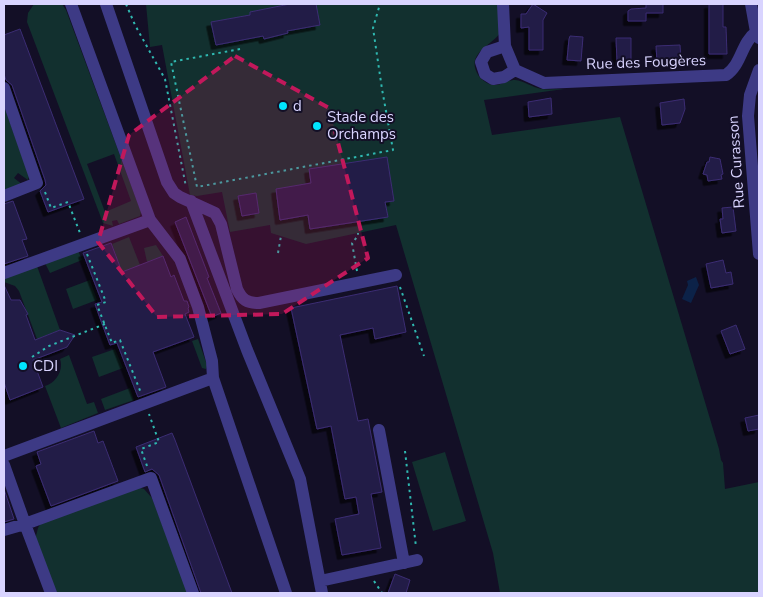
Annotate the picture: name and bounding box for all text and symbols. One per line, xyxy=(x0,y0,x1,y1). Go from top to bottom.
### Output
street label: Rue des Fougères xyxy=(586,50,706,74)
place label: d xyxy=(293,96,302,116)
marker: d xyxy=(277,100,289,112)
place label: Stade des Orchamps xyxy=(327,107,396,144)
street label: Rue Curasson xyxy=(723,115,749,209)
marker: Stade des Orchamps xyxy=(311,120,323,132)
place label: CDI xyxy=(33,356,58,376)
marker: CDI xyxy=(17,360,29,372)

